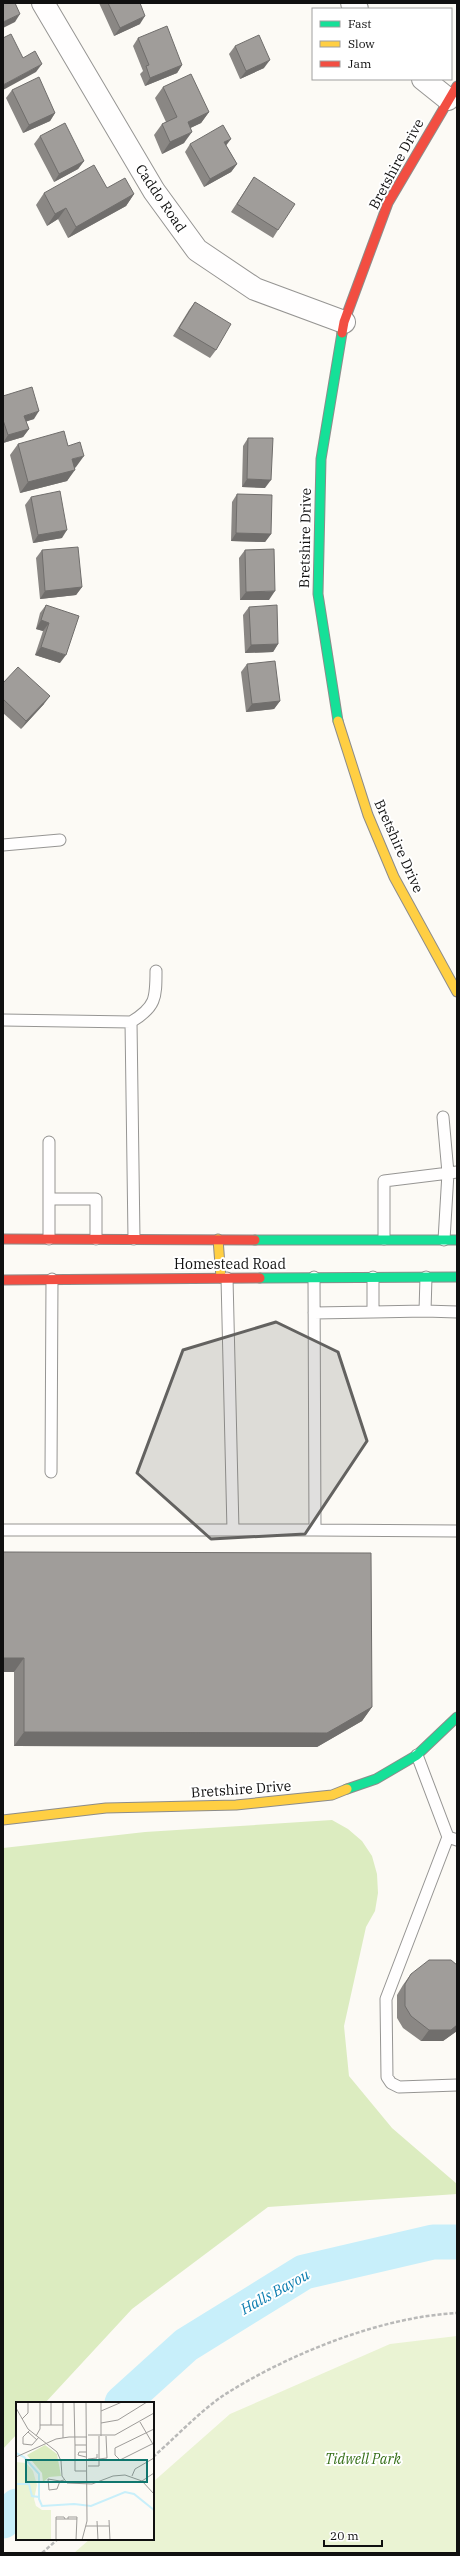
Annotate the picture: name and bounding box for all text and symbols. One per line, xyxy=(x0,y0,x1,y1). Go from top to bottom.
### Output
legend xyxy=(312,8,452,80)
text: Fast xyxy=(348,16,372,31)
text: Slow xyxy=(348,36,375,51)
text: Jam xyxy=(348,56,372,71)
street label: Bretshire Drive xyxy=(365,115,427,213)
street label: Caddo Road xyxy=(132,161,191,236)
street label: Bretshire Drive xyxy=(295,488,315,588)
street label: Bretshire Drive xyxy=(370,797,428,895)
street label: Homestead Road xyxy=(174,1255,286,1273)
street label: Bretshire Drive xyxy=(190,1777,292,1801)
water label: Halls Bayou xyxy=(236,2265,313,2319)
inset map xyxy=(16,2402,154,2540)
park label: Tidwell Park xyxy=(325,2450,402,2468)
scale bar xyxy=(324,2522,382,2548)
text: 20 m xyxy=(330,2528,359,2543)

